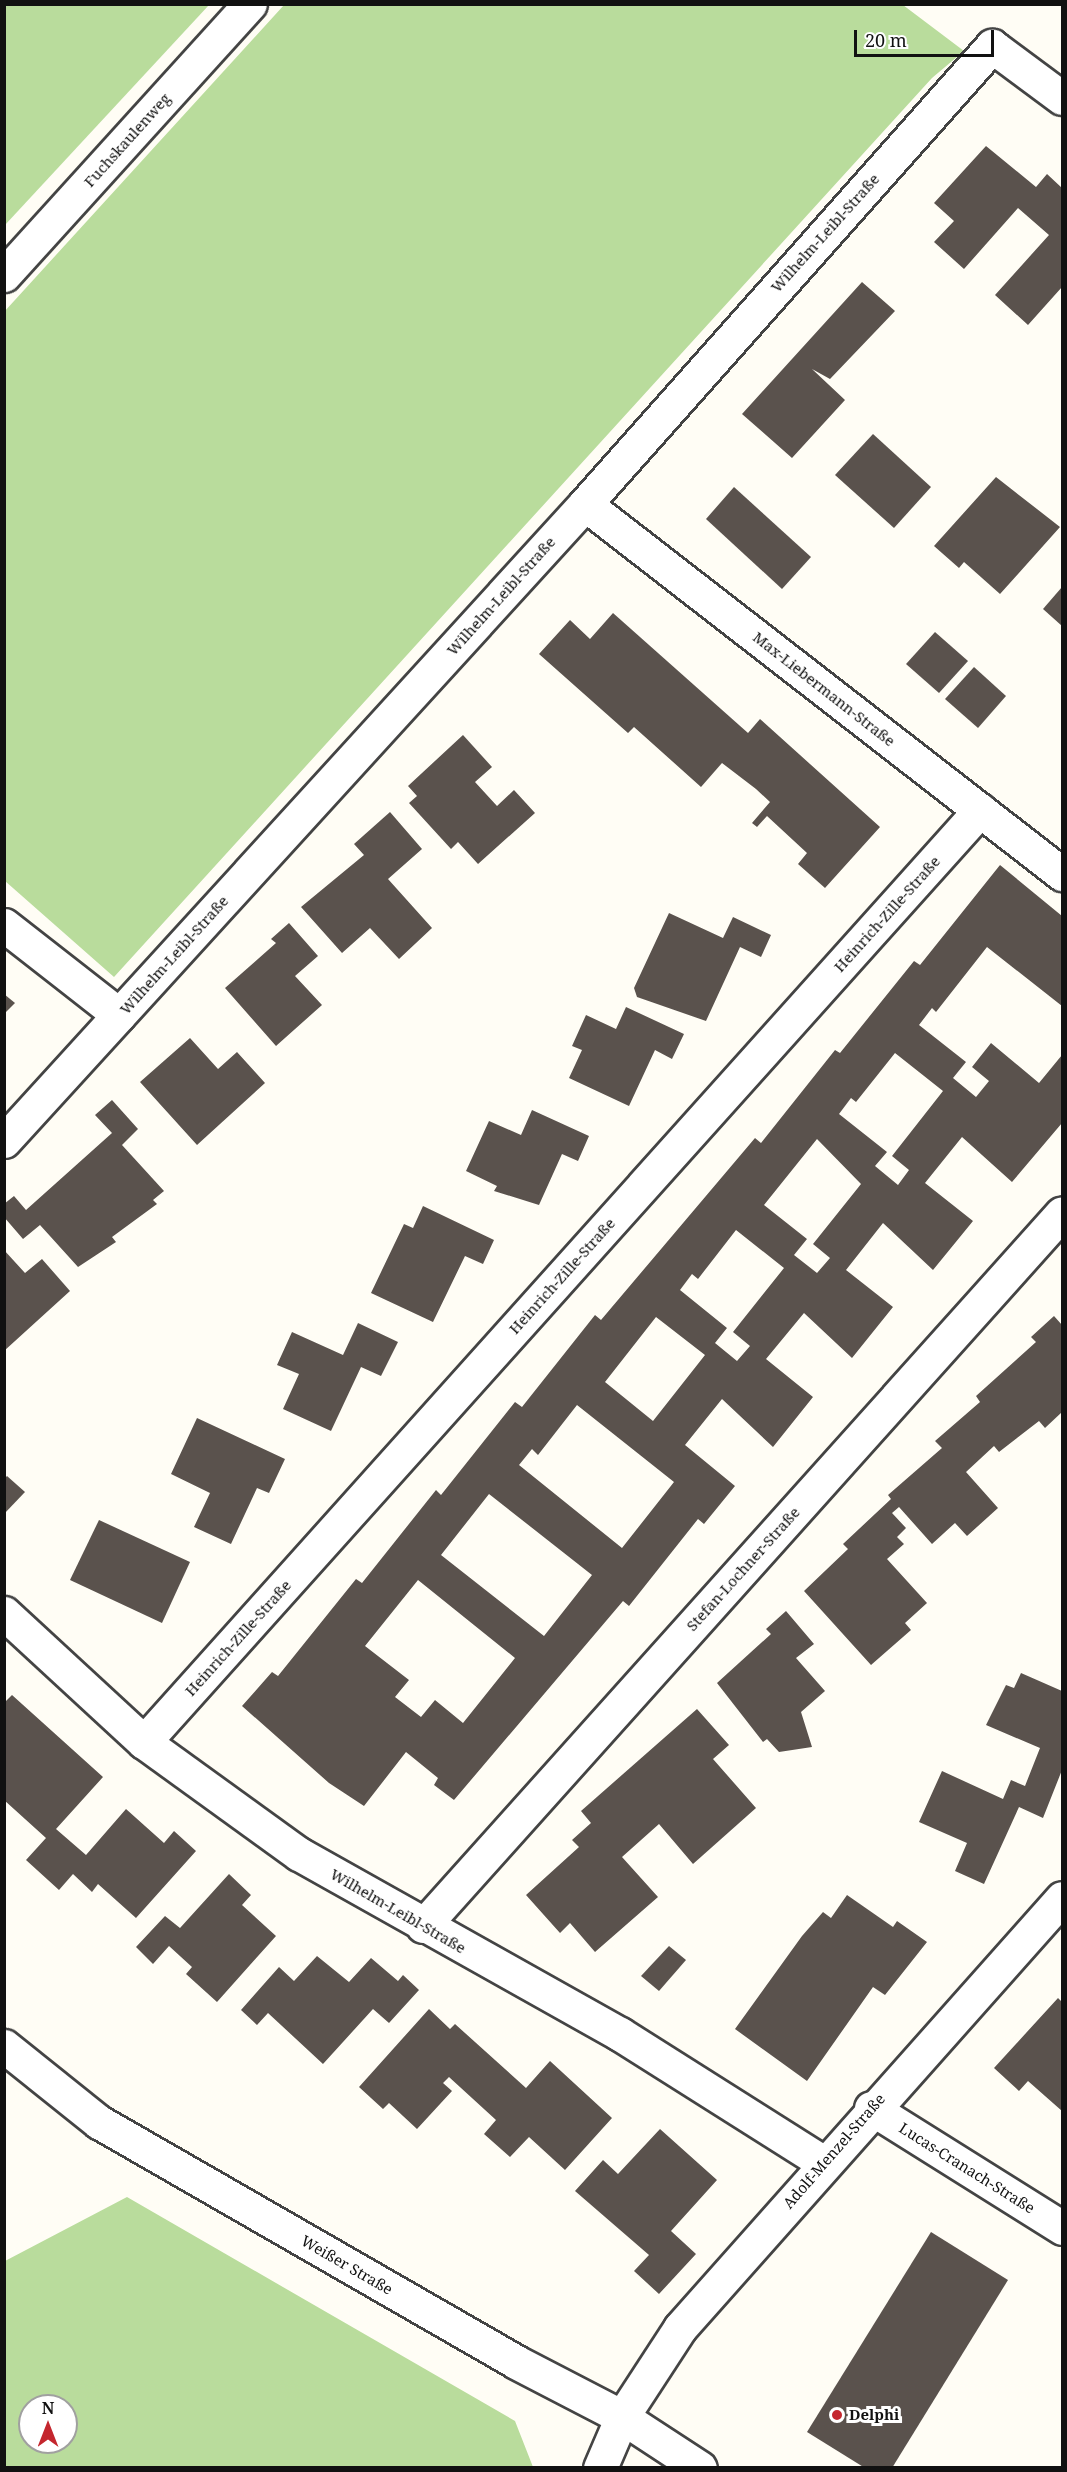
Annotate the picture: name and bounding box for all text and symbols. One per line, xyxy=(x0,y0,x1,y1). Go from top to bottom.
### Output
scale bar xyxy=(857,18,996,56)
text: 20 m xyxy=(865,28,907,52)
street label: Fuchskaulenweg xyxy=(80,89,174,191)
street label: Wilhelm-Leibl-Straße xyxy=(767,170,883,296)
street label: Wilhelm-Leibl-Straße xyxy=(443,533,559,659)
street label: Max-Liebermann-Straße xyxy=(749,628,899,750)
street label: Heinrich-Zille-Straße xyxy=(830,852,944,976)
street label: Wilhelm-Leibl-Straße xyxy=(116,892,232,1018)
street label: Heinrich-Zille-Straße xyxy=(505,1214,619,1338)
street label: Stefan-Lochner-Straße xyxy=(683,1503,803,1635)
street label: Heinrich-Zille-Straße xyxy=(181,1576,295,1700)
street label: Wilhelm-Leibl-Straße xyxy=(327,1865,469,1957)
street label: Adolf-Menzel-Straße xyxy=(779,2090,889,2212)
street label: Lucas-Cranach-Straße xyxy=(896,2119,1038,2217)
street label: Weißer Straße xyxy=(298,2232,396,2298)
north arrow xyxy=(18,2394,78,2454)
text: N xyxy=(42,2397,54,2419)
place label: Delphi xyxy=(849,2406,899,2424)
marker: Delphi xyxy=(830,2408,844,2422)

